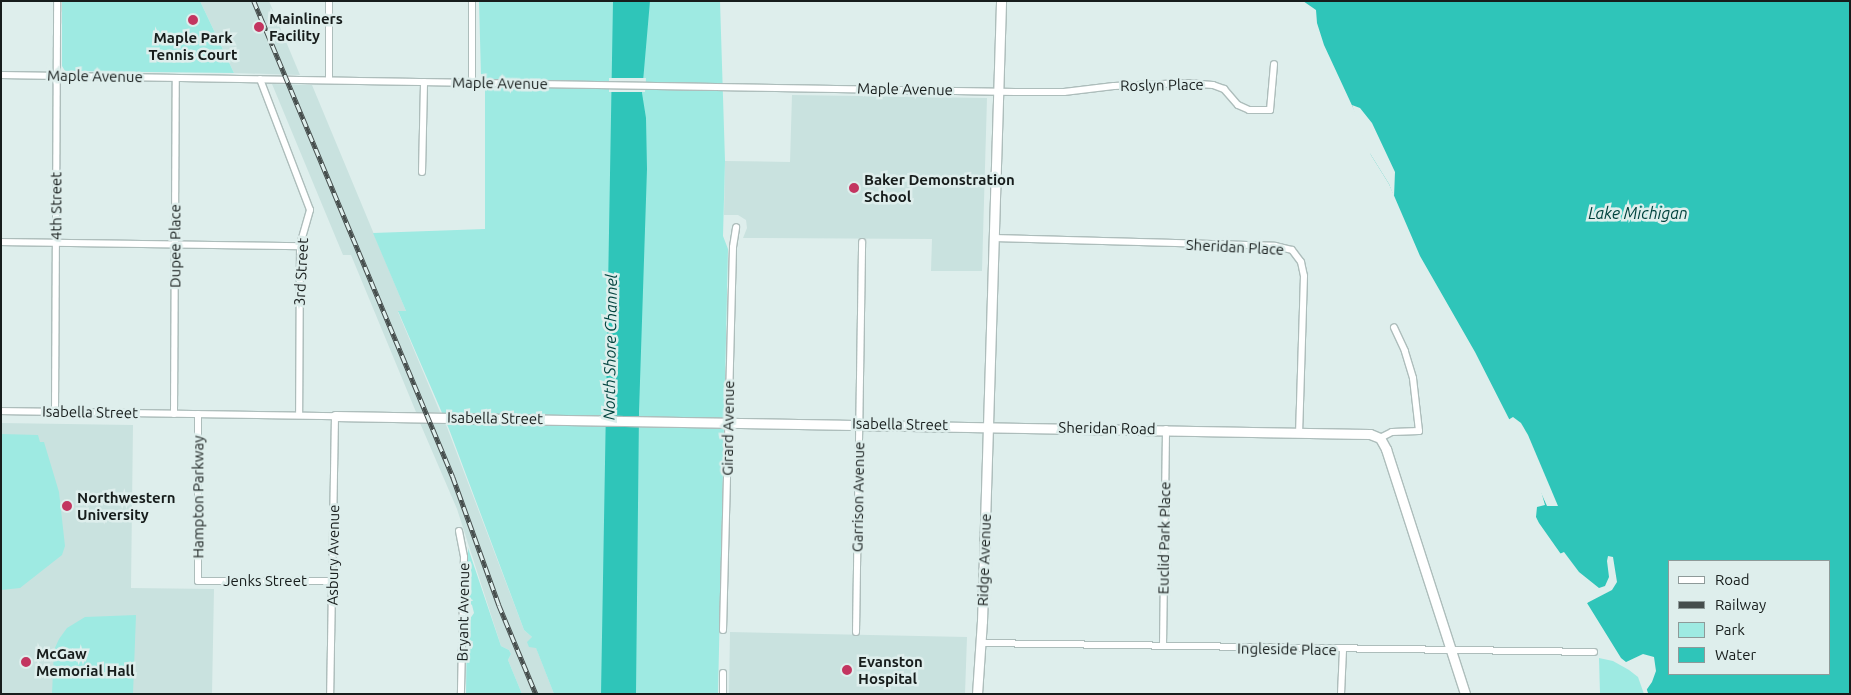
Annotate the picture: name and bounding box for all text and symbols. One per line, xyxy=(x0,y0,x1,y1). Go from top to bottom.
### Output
place label: Mainliners Facility xyxy=(269,9,343,44)
marker: Maple Park Tennis Court xyxy=(187,14,199,26)
marker: Mainliners Facility xyxy=(253,21,265,33)
place label: Maple Park Tennis Court xyxy=(149,28,237,63)
street label: Maple Avenue xyxy=(47,66,143,86)
street label: Maple Avenue xyxy=(452,73,548,93)
street label: Roslyn Place xyxy=(1120,75,1204,95)
street label: Maple Avenue xyxy=(857,79,953,99)
place label: Baker Demonstration School xyxy=(864,170,1015,205)
street label: 4th Street xyxy=(47,172,65,240)
marker: Baker Demonstration School xyxy=(848,182,860,194)
water label: Lake Michigan xyxy=(1588,203,1688,223)
street label: Dupee Place xyxy=(166,204,184,288)
street label: Sheridan Place xyxy=(1185,235,1285,259)
street label: 3rd Street xyxy=(290,237,312,307)
water label: North Shore Channel xyxy=(599,274,621,420)
street label: Girard Avenue xyxy=(718,380,738,476)
street label: Isabella Street xyxy=(42,402,138,422)
street label: Isabella Street xyxy=(447,408,543,428)
street label: Isabella Street xyxy=(852,414,948,434)
street label: Sheridan Road xyxy=(1058,418,1156,438)
street label: Hampton Parkway xyxy=(189,436,207,558)
street label: Garrison Avenue xyxy=(848,442,868,552)
street label: Euclid Park Place xyxy=(1154,481,1174,595)
place label: Northwestern University xyxy=(77,488,176,523)
marker: Northwestern University xyxy=(61,500,73,512)
street label: Asbury Avenue xyxy=(323,504,343,606)
street label: Ridge Avenue xyxy=(973,513,995,607)
legend xyxy=(1668,560,1831,675)
street label: Bryant Avenue xyxy=(453,562,473,662)
text: Road xyxy=(1715,571,1750,588)
street label: Jenks Street xyxy=(223,572,307,590)
text: Railway xyxy=(1715,596,1766,613)
text: Park xyxy=(1715,621,1745,638)
street label: Ingleside Place xyxy=(1237,639,1337,659)
place label: McGaw Memorial Hall xyxy=(36,644,135,679)
text: Water xyxy=(1715,646,1756,663)
place label: Evanston Hospital xyxy=(858,652,923,687)
marker: McGaw Memorial Hall xyxy=(20,656,32,668)
marker: Evanston Hospital xyxy=(840,663,854,677)

